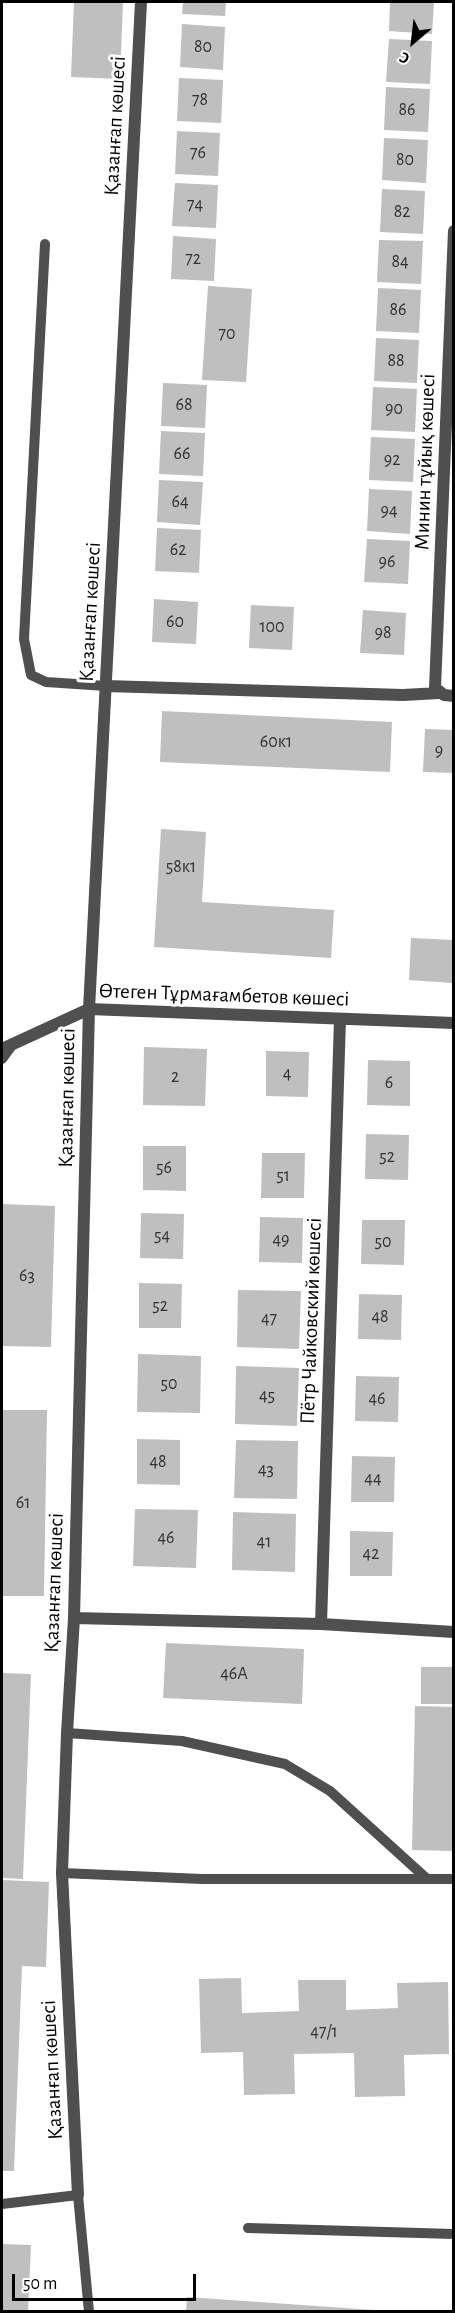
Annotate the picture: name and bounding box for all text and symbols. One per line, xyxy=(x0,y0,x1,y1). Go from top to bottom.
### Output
north arrow xyxy=(383,12,443,72)
house number: 80 xyxy=(194,36,212,58)
text: С xyxy=(397,49,412,67)
street label: Қазанғап көшесі xyxy=(99,55,131,197)
house number: 78 xyxy=(192,89,208,111)
house number: 86 xyxy=(399,99,415,121)
house number: 76 xyxy=(190,142,206,164)
house number: 80 xyxy=(396,149,414,171)
house number: 74 xyxy=(187,194,203,216)
house number: 82 xyxy=(394,201,410,223)
house number: 72 xyxy=(185,248,201,270)
house number: 84 xyxy=(391,251,409,273)
house number: 86 xyxy=(390,299,406,321)
house number: 70 xyxy=(218,323,236,345)
house number: 88 xyxy=(387,350,405,372)
street label: Минин тұйық көшесі xyxy=(409,373,441,551)
house number: 68 xyxy=(176,394,192,416)
house number: 90 xyxy=(385,398,403,420)
house number: 66 xyxy=(174,443,190,465)
house number: 92 xyxy=(384,449,400,471)
house number: 64 xyxy=(171,491,189,513)
house number: 94 xyxy=(380,500,398,522)
house number: 62 xyxy=(170,539,186,561)
street label: Қазанғап көшесі xyxy=(74,541,106,683)
house number: 96 xyxy=(379,551,395,573)
house number: 60 xyxy=(166,611,184,633)
house number: 100 xyxy=(259,616,285,638)
house number: 98 xyxy=(375,622,391,644)
house number: 60к1 xyxy=(260,731,292,753)
house number: 9 xyxy=(435,740,443,762)
house number: 58к1 xyxy=(166,856,196,878)
street label: Өтеген Тұрмағамбетов көшесі xyxy=(98,978,350,1012)
street label: Қазанғап көшесі xyxy=(53,1028,81,1168)
house number: 4 xyxy=(283,1063,291,1085)
house number: 2 xyxy=(171,1066,179,1088)
house number: 6 xyxy=(385,1072,393,1094)
house number: 52 xyxy=(379,1146,395,1168)
house number: 56 xyxy=(156,1157,172,1179)
house number: 51 xyxy=(276,1165,290,1187)
street label: Пётр Чайковский көшесі xyxy=(295,1217,327,1425)
house number: 54 xyxy=(154,1225,170,1247)
house number: 49 xyxy=(272,1229,290,1251)
house number: 50 xyxy=(374,1231,392,1253)
house number: 63 xyxy=(19,1265,35,1287)
house number: 52 xyxy=(152,1295,168,1317)
house number: 48 xyxy=(371,1306,389,1328)
house number: 47 xyxy=(261,1308,277,1330)
house number: 50 xyxy=(160,1373,178,1395)
house number: 45 xyxy=(259,1385,275,1407)
house number: 46 xyxy=(368,1388,386,1410)
house number: 48 xyxy=(149,1451,167,1473)
house number: 43 xyxy=(258,1459,274,1481)
house number: 44 xyxy=(364,1468,382,1490)
house number: 61 xyxy=(16,1492,30,1514)
street label: Қазанғап көшесі xyxy=(39,1513,69,1653)
house number: 46 xyxy=(157,1527,175,1549)
house number: 41 xyxy=(257,1531,271,1553)
house number: 42 xyxy=(363,1543,379,1565)
house number: 46А xyxy=(220,1663,248,1685)
street label: Қазанғап көшесі xyxy=(36,1999,68,2141)
house number: 47/1 xyxy=(310,2021,338,2043)
scale bar xyxy=(15,2262,200,2300)
text: 50 m xyxy=(23,2275,57,2293)

